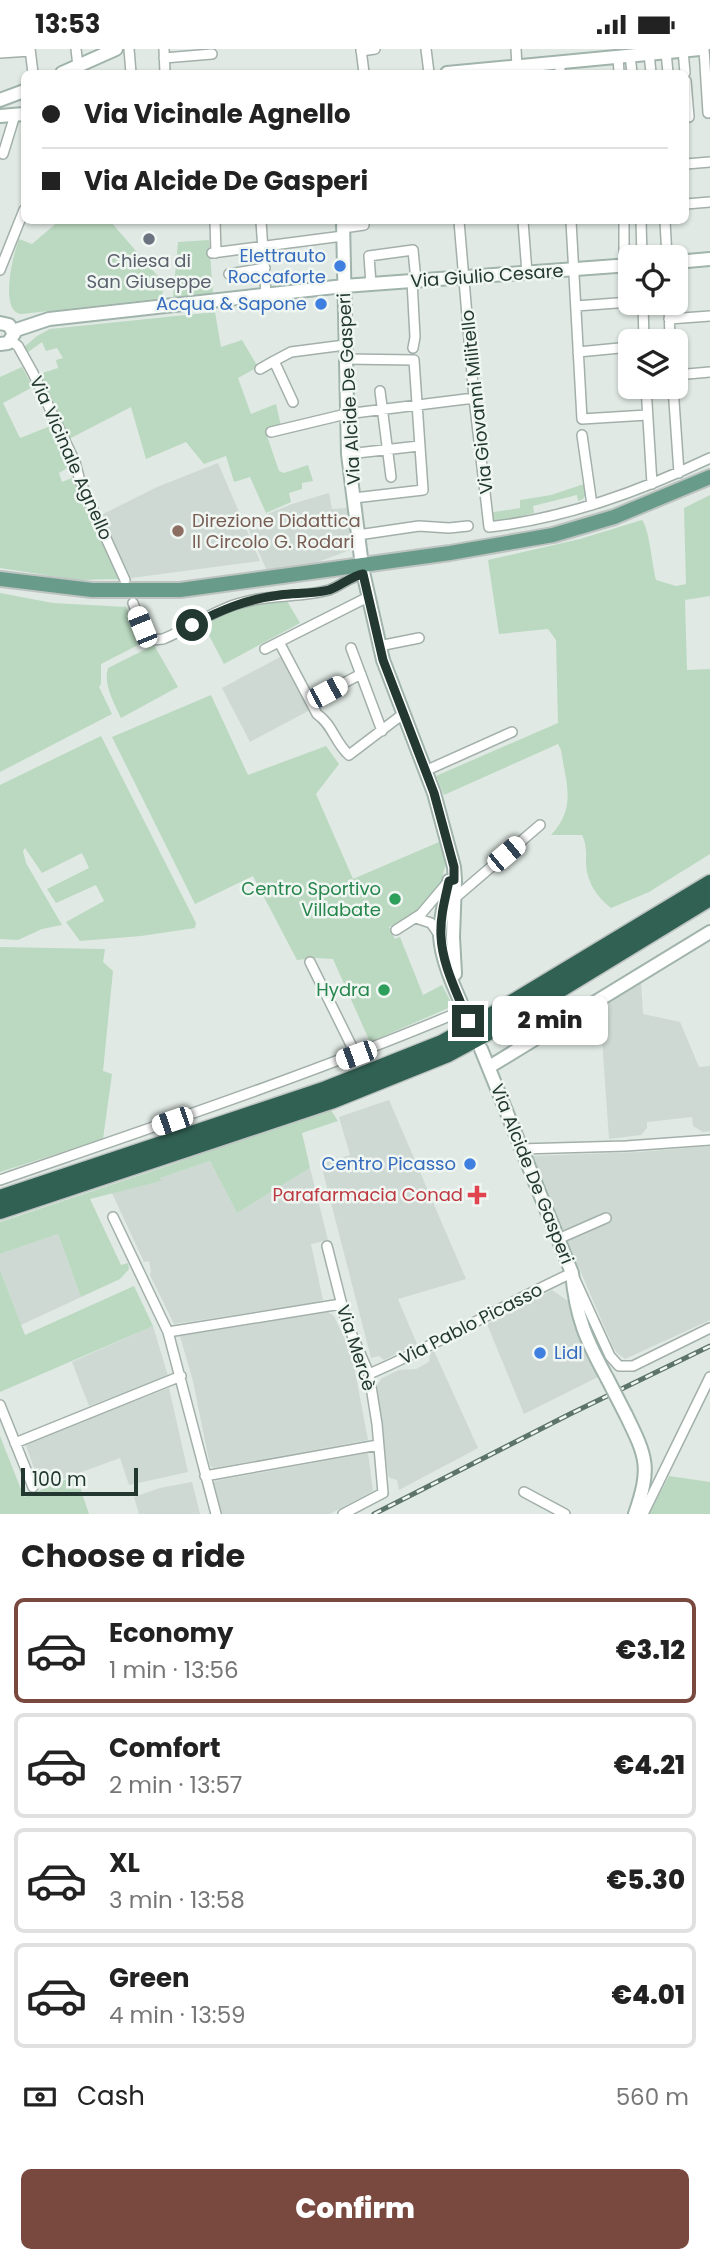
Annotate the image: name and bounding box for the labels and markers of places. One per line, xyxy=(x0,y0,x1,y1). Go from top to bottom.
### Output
marker: Chiesa di San Giuseppe xyxy=(141,231,157,247)
place label: Elettrauto Roccaforte xyxy=(228,243,326,289)
place label: Chiesa di San Giuseppe xyxy=(86,248,212,294)
marker: Elettrauto Roccaforte xyxy=(332,258,348,274)
place label: Acqua & Sapone xyxy=(156,291,307,316)
marker: Acqua & Sapone xyxy=(313,296,329,312)
place label: Direzione Didattica II Circolo G. Rodari xyxy=(192,508,361,554)
marker: Direzione Didattica II Circolo G. Rodari xyxy=(170,523,186,539)
place label: Centro Sportivo Villabate xyxy=(241,876,381,922)
marker: Centro Sportivo Villabate xyxy=(387,891,403,907)
place label: Hydra xyxy=(316,977,370,1002)
marker: Hydra xyxy=(376,982,392,998)
place label: Centro Picasso xyxy=(322,1151,456,1176)
marker: Centro Picasso xyxy=(462,1156,478,1172)
place label: Parafarmacia Conad xyxy=(272,1182,463,1207)
marker: Parafarmacia Conad xyxy=(469,1187,485,1203)
place label: Lidl xyxy=(554,1340,583,1365)
marker: Lidl xyxy=(532,1345,548,1361)

